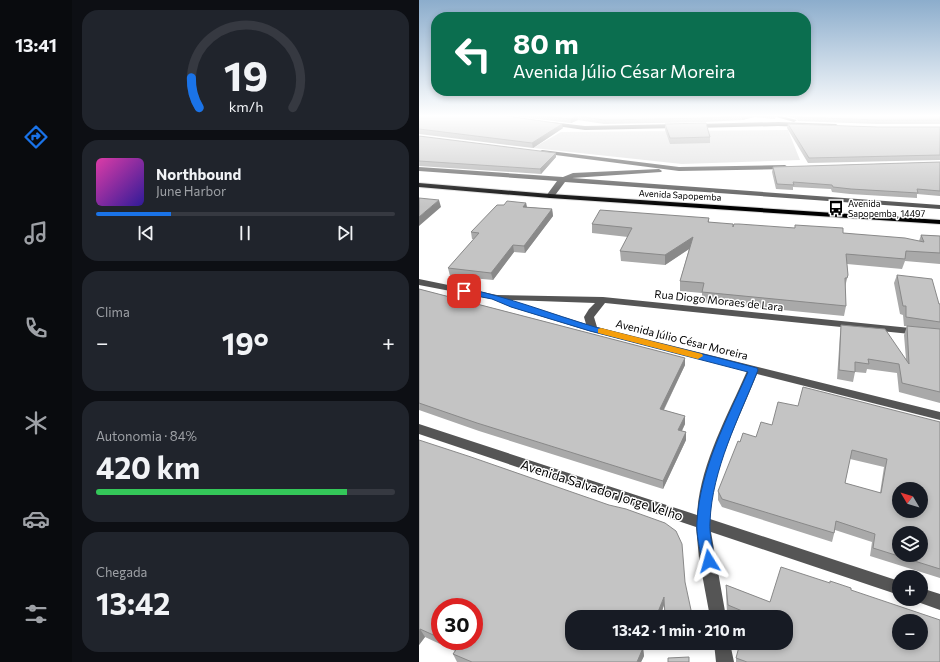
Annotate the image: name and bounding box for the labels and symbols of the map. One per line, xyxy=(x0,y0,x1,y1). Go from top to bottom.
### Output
street label: Avenida Sapopemba xyxy=(638,187,722,203)
place label: Avenida Sapopemba, 14497 xyxy=(848,198,926,219)
bus stop icon: Avenida Sapopemba, 14497 xyxy=(827,199,845,217)
pin xyxy=(447,274,481,308)
street label: Rua Diogo Moraes de Lara xyxy=(654,287,784,313)
street label: Avenida Júlio César Moreira xyxy=(614,316,750,363)
street label: Avenida Salvador Jorge Velho xyxy=(519,456,685,524)
north arrow xyxy=(892,482,928,518)
position arrow xyxy=(688,540,730,582)
speed limit sign: 30 xyxy=(431,598,483,650)

